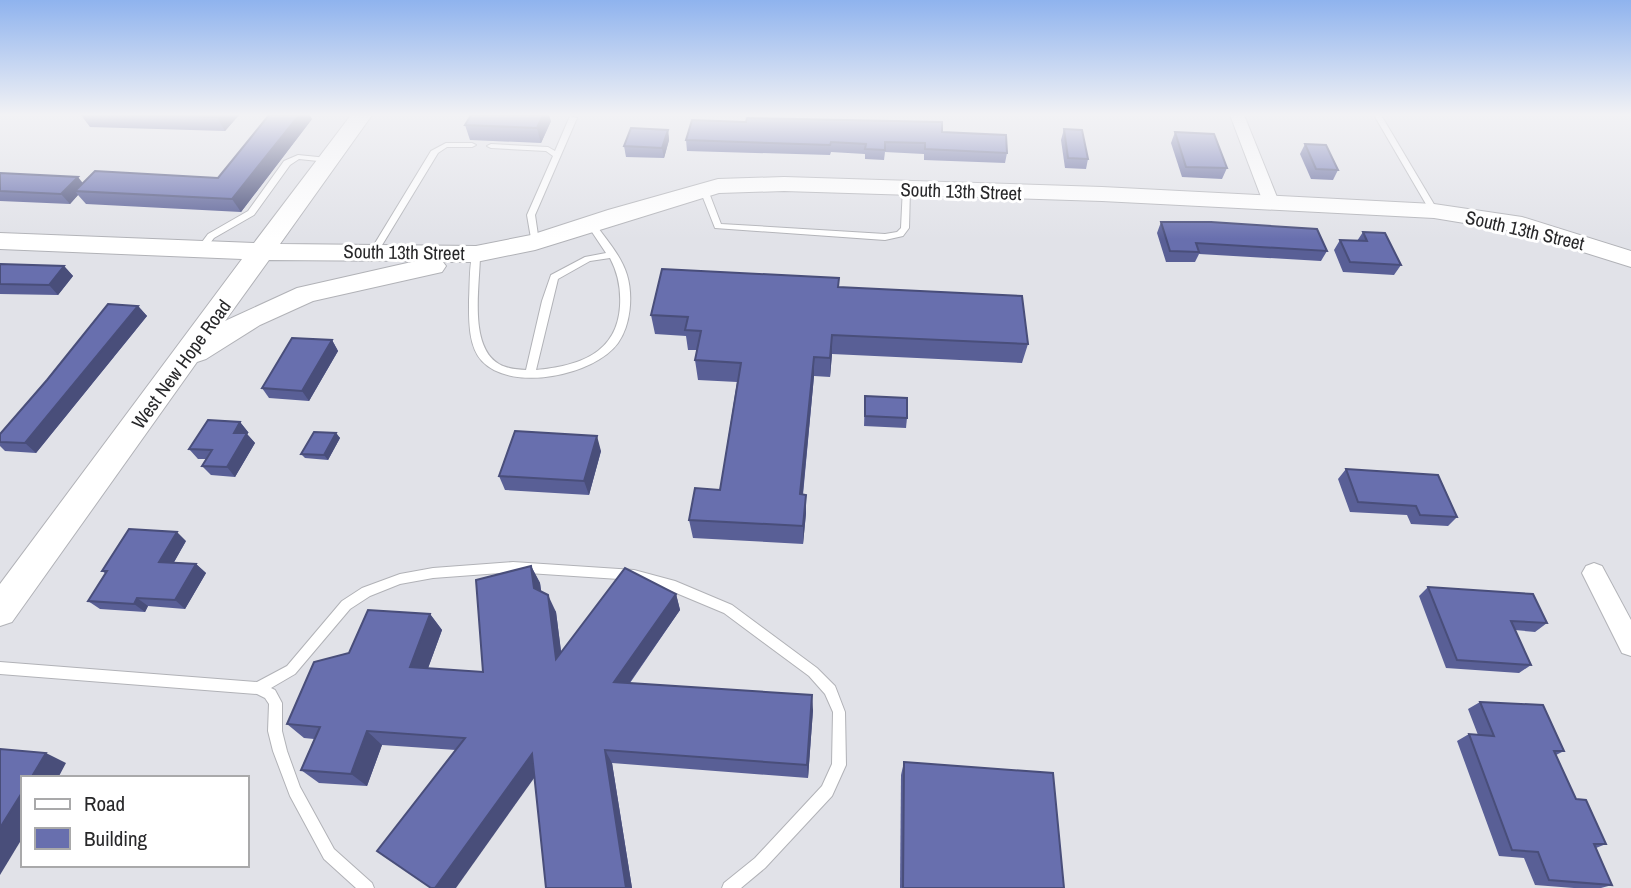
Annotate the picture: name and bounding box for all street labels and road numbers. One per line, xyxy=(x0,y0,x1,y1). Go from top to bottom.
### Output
street label: South 13th Street xyxy=(900,176,1023,206)
street label: South 13th Street xyxy=(1463,204,1588,256)
street label: South 13th Street xyxy=(343,238,466,266)
street label: West New Hope Road xyxy=(125,294,237,434)

